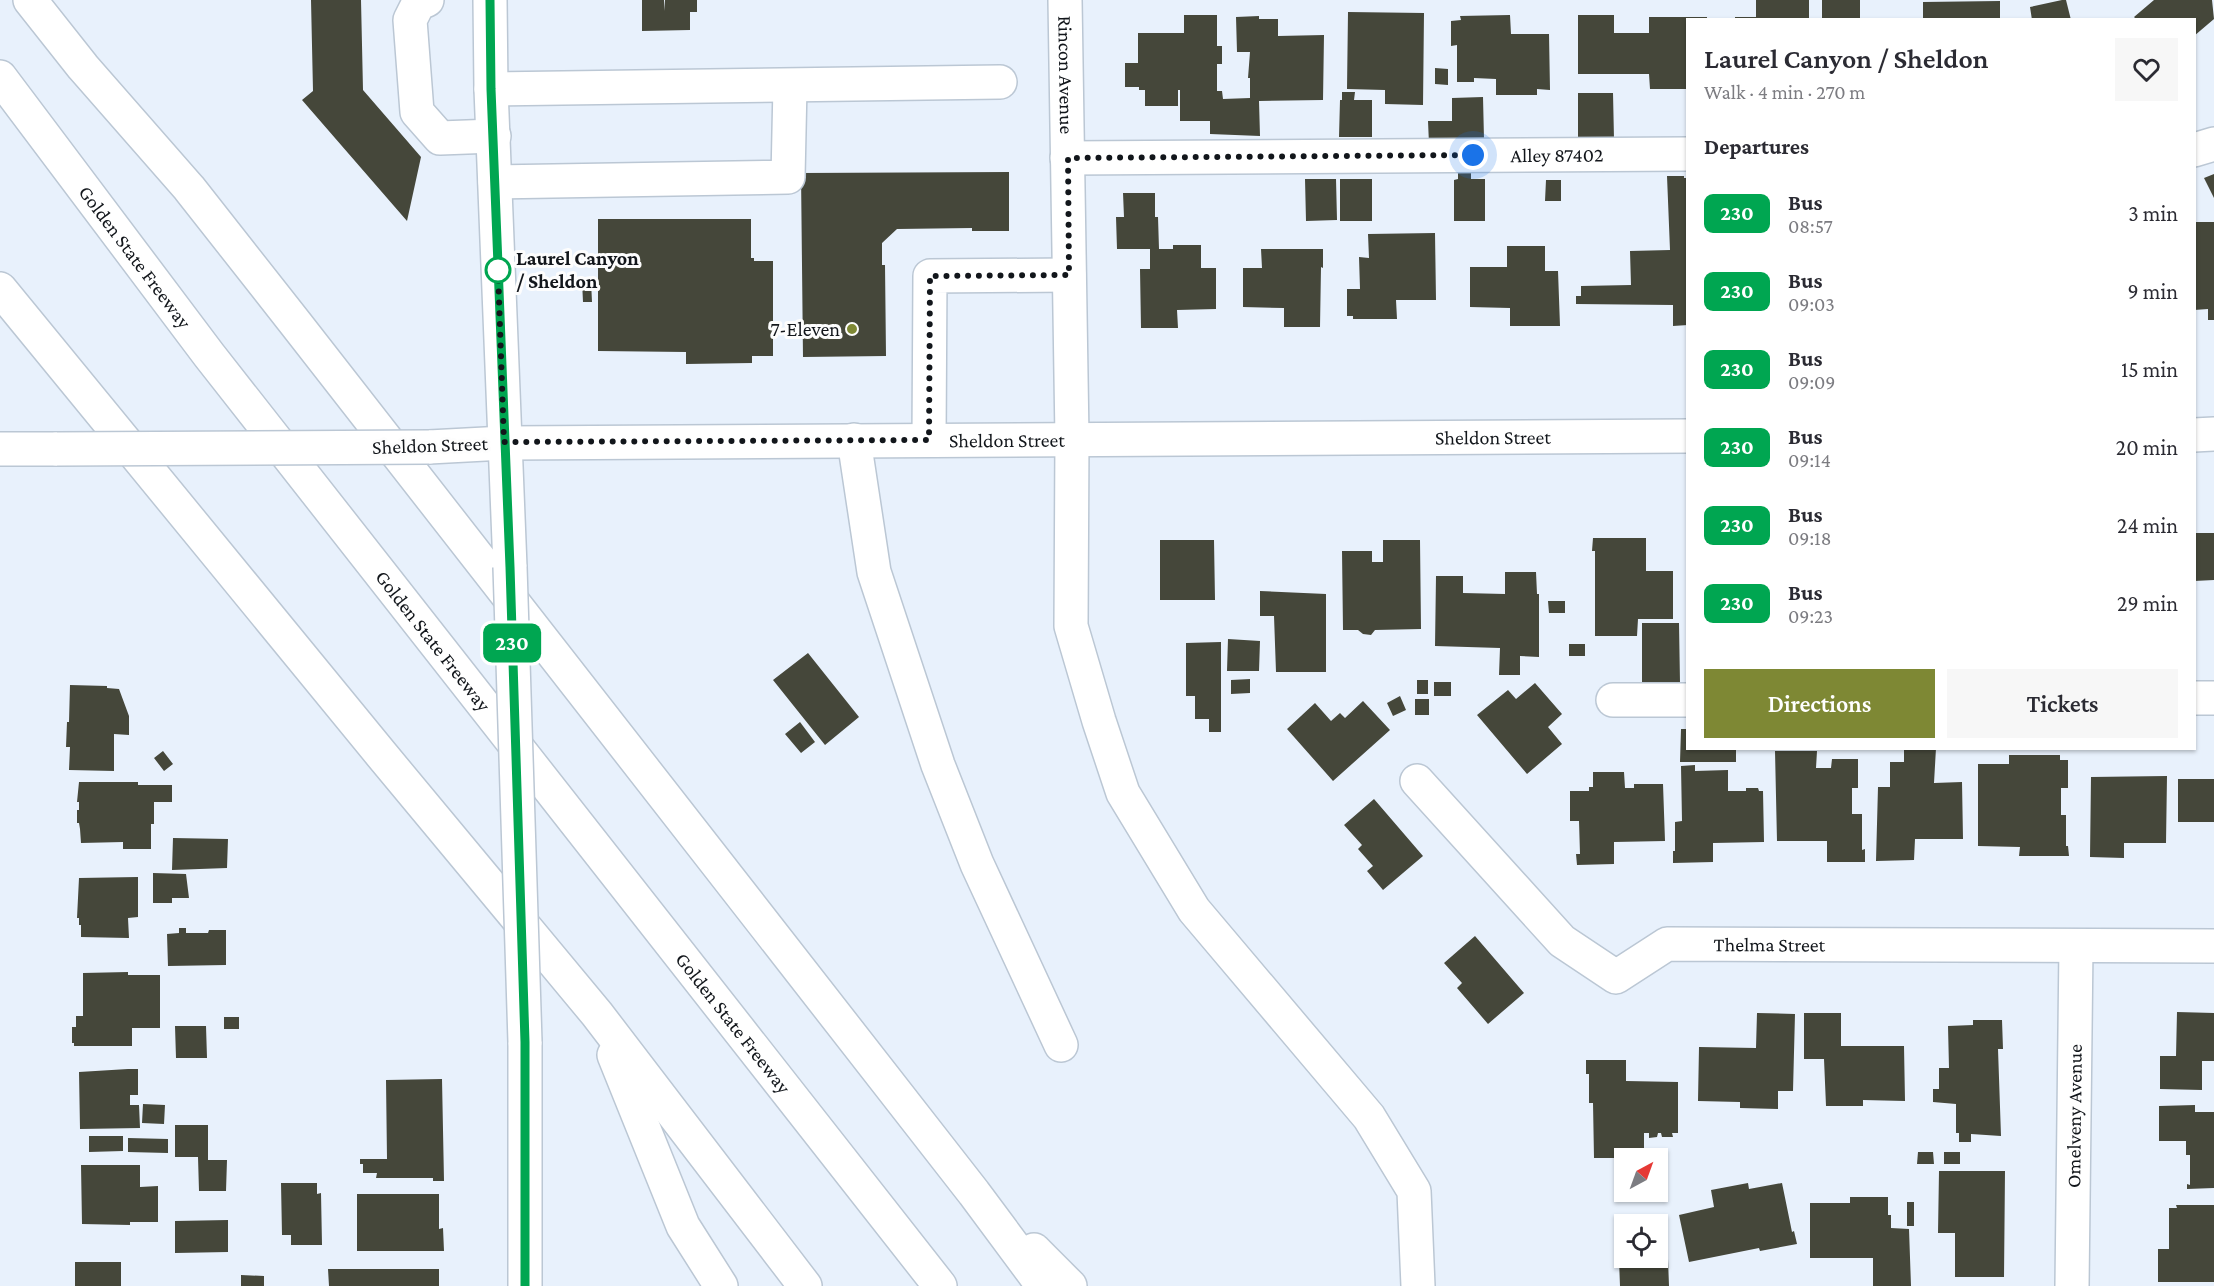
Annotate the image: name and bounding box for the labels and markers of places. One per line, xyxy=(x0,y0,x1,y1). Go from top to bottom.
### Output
place label: Laurel Canyon / Sheldon xyxy=(516,247,639,292)
marker: Laurel Canyon / Sheldon xyxy=(485,257,511,283)
place label: 7-Eleven xyxy=(770,318,840,340)
marker: 7-Eleven xyxy=(845,322,859,336)

